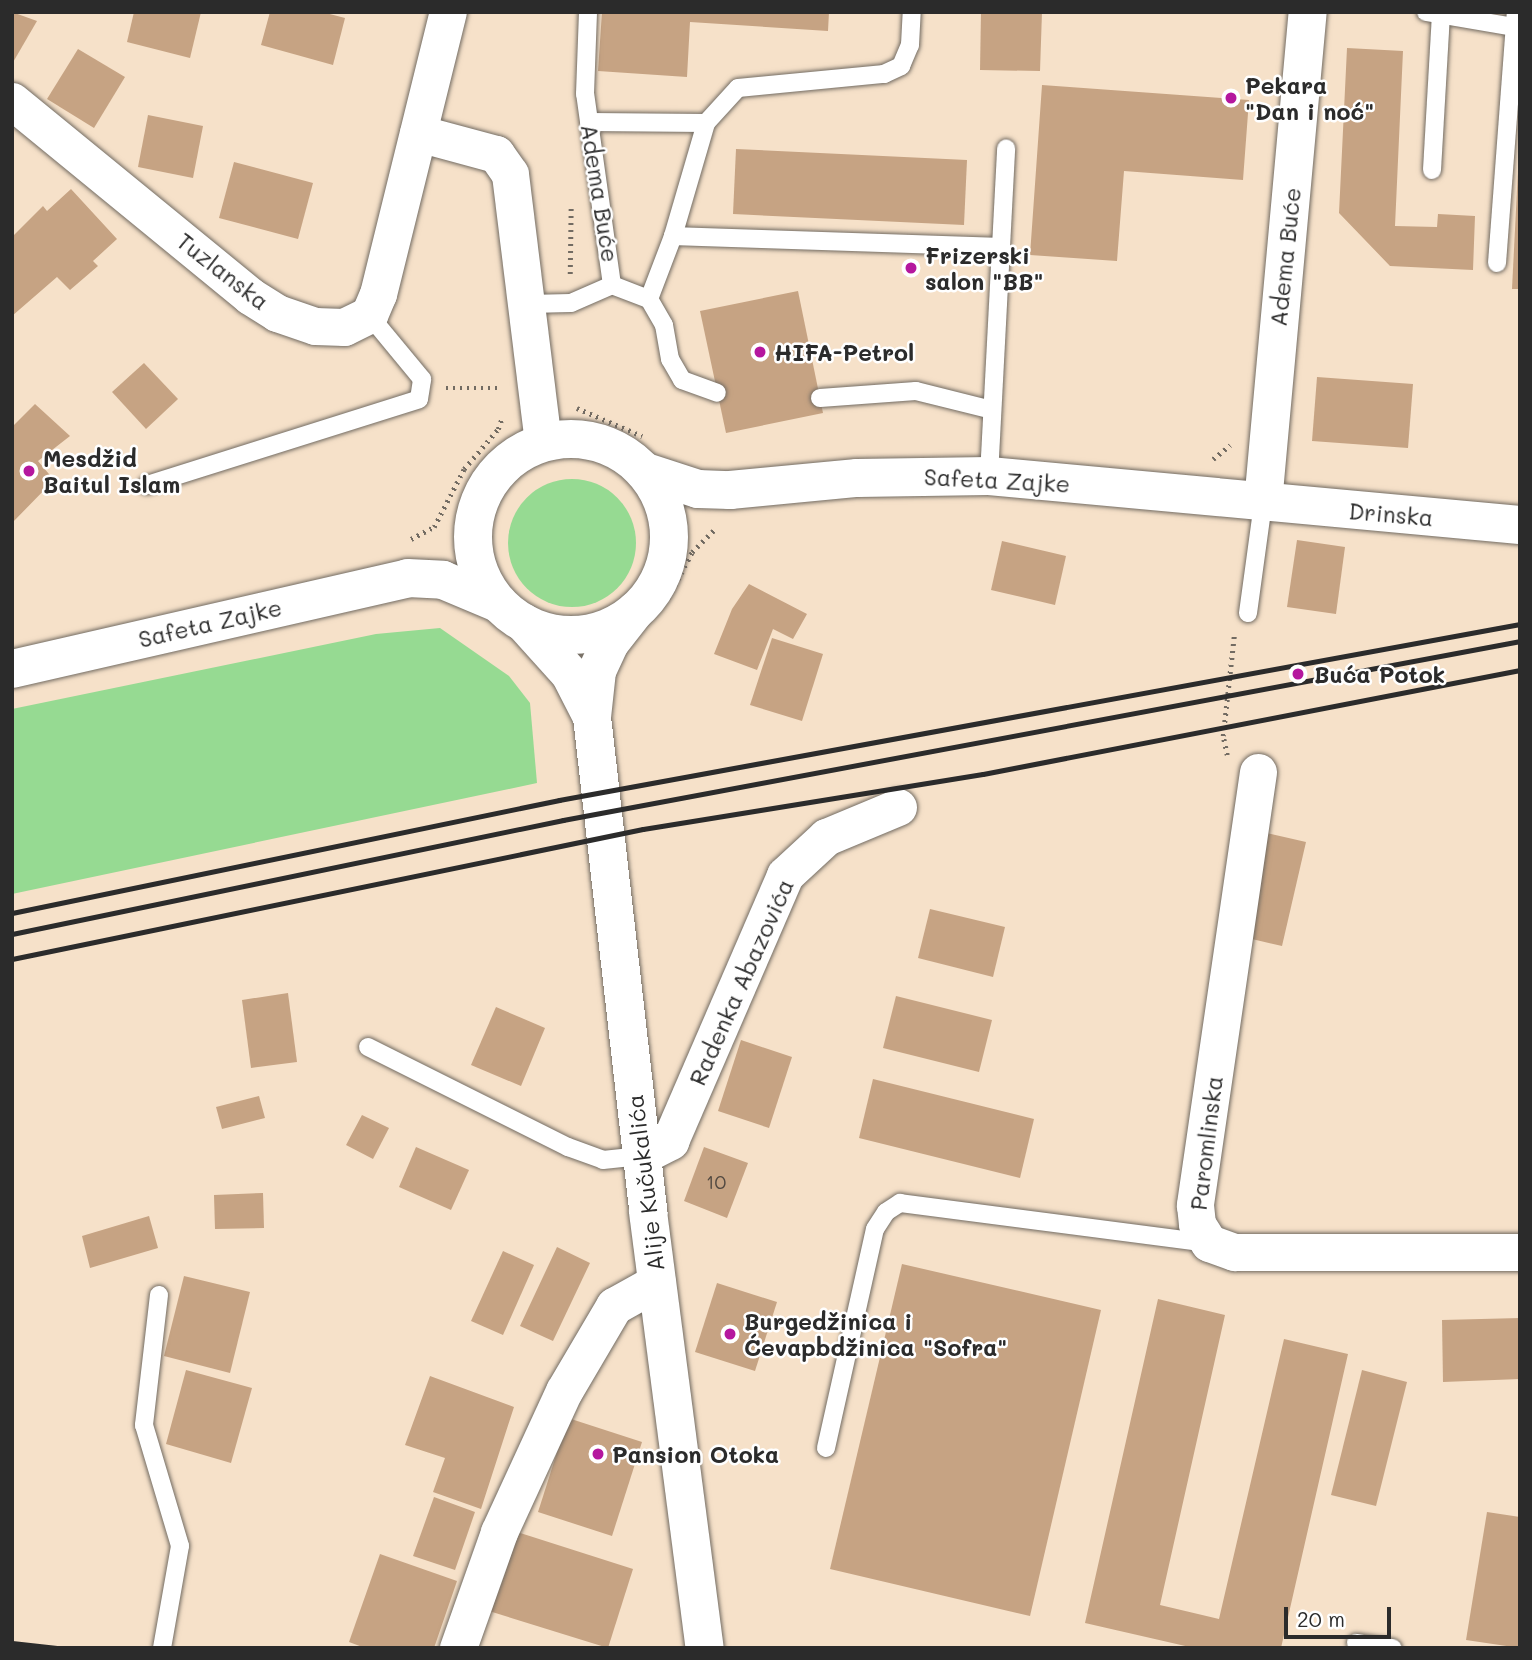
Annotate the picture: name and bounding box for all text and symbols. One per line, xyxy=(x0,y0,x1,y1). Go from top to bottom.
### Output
place label: Pekara "Dan i noć" xyxy=(1245,71,1374,125)
marker: Pekara "Dan i noć" xyxy=(1223,90,1239,106)
street label: Adema Buće xyxy=(575,122,625,264)
street label: Adema Buće xyxy=(1264,186,1306,328)
street label: Tuzlanska xyxy=(172,227,274,315)
place label: Frizerski salon "BB" xyxy=(925,241,1044,295)
marker: Frizerski salon "BB" xyxy=(903,260,919,276)
place label: HIFA-Petrol xyxy=(774,338,914,366)
marker: HIFA-Petrol xyxy=(752,344,768,360)
place label: Mesdžid Baitul Islam xyxy=(43,444,180,498)
street label: Safeta Zajke xyxy=(923,462,1071,498)
marker: Mesdžid Baitul Islam xyxy=(21,463,37,479)
street label: Drinska xyxy=(1348,497,1434,531)
street label: Safeta Zajke xyxy=(136,593,284,653)
place label: Buća Potok xyxy=(1314,660,1445,688)
marker: Buća Potok xyxy=(1288,664,1308,684)
street label: Radenka Abazovića xyxy=(683,875,799,1089)
street label: Paromlinska xyxy=(1184,1074,1228,1212)
street label: Alije Kučukalića xyxy=(620,1093,670,1273)
house number: 10 xyxy=(706,1171,726,1193)
place label: Burgedžinica i Ćevapbdžinica "Sofra" xyxy=(744,1307,1007,1361)
marker: Burgedžinica i Ćevapbdžinica "Sofra" xyxy=(722,1326,738,1342)
place label: Pansion Otoka xyxy=(612,1440,779,1468)
marker: Pansion Otoka xyxy=(590,1446,606,1462)
scale bar xyxy=(1287,1594,1394,1638)
text: 20 m xyxy=(1297,1605,1345,1632)

